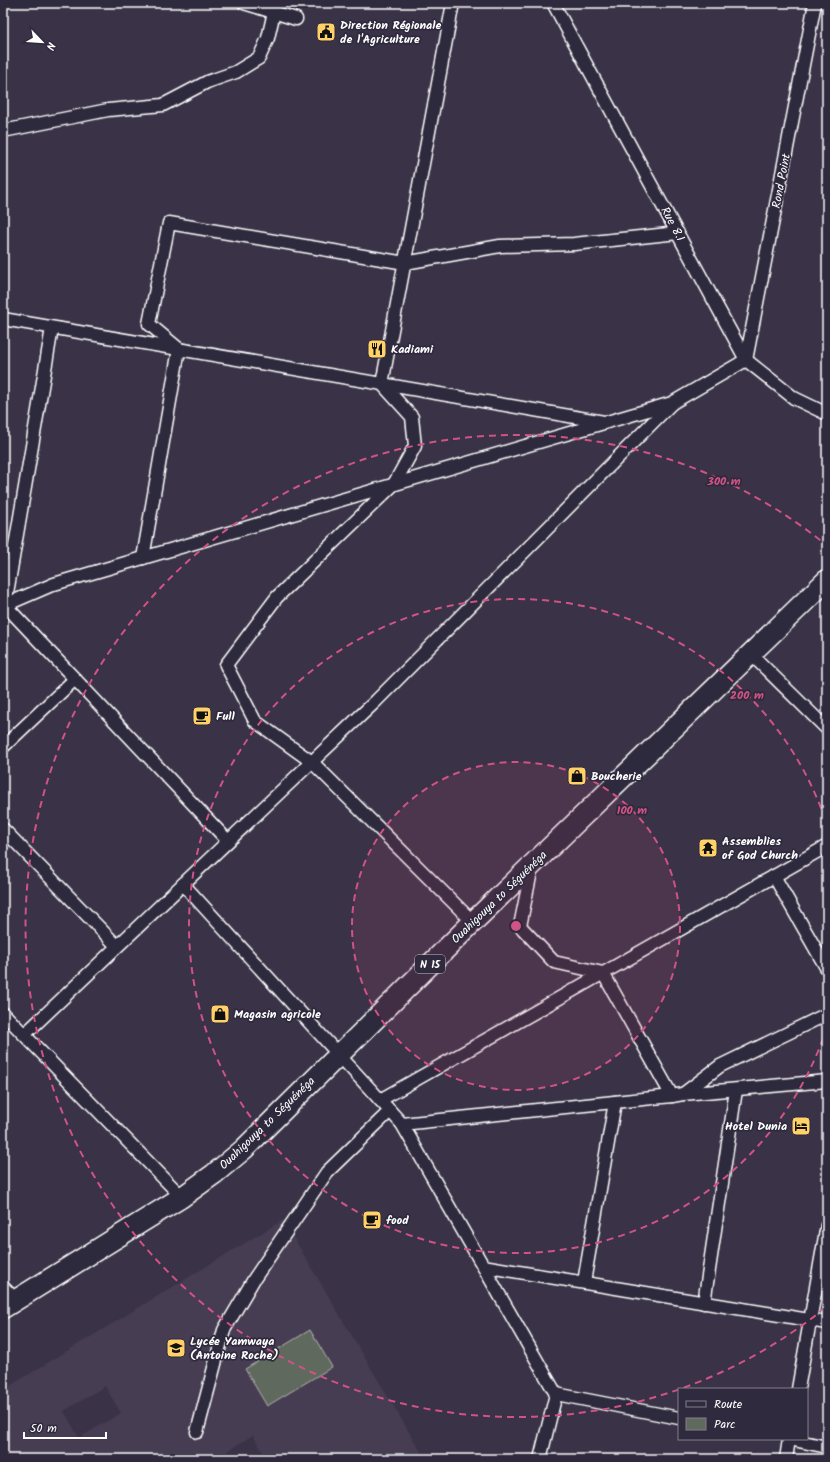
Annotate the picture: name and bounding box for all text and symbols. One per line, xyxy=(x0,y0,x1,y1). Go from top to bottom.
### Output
place label: Direction Régionale de l'Agriculture xyxy=(340,16,441,49)
public building icon: Direction Régionale de l'Agriculture xyxy=(315,21,337,43)
north arrow xyxy=(22,22,62,62)
text: N xyxy=(41,39,60,53)
street label: Rond Point xyxy=(767,152,796,210)
street label: Rue 8.1 xyxy=(656,204,690,245)
restaurant icon: Kadiami xyxy=(366,338,388,360)
place label: Kadiami xyxy=(391,340,434,359)
text: 300 m xyxy=(706,472,741,491)
text: 200 m xyxy=(730,686,764,705)
cafe icon: Full xyxy=(191,705,213,727)
place label: Full xyxy=(216,707,236,726)
shop icon: Boucherie xyxy=(566,765,588,787)
place label: Boucherie xyxy=(591,767,642,786)
text: 100 m xyxy=(617,801,647,820)
place label: Assemblies of God Church xyxy=(722,832,798,865)
temple icon: Assemblies of God Church xyxy=(697,837,719,859)
street label: Ouahigouya to Séguénéga xyxy=(447,846,552,948)
centre of rings xyxy=(509,919,523,933)
road number: N 15 xyxy=(415,955,445,973)
shop icon: Magasin agricole xyxy=(209,1003,231,1025)
place label: Magasin agricole xyxy=(234,1005,321,1024)
street label: Ouahigouya to Séguénéga xyxy=(215,1072,320,1174)
hotel icon: Hotel Dunia xyxy=(790,1115,812,1137)
place label: Hotel Dunia xyxy=(725,1117,787,1136)
cafe icon: food xyxy=(361,1209,383,1231)
place label: food xyxy=(386,1211,409,1230)
place label: Lycée Yamwaya (Antoine Roche) xyxy=(190,1332,279,1365)
school or university icon: Lycée Yamwaya (Antoine Roche) xyxy=(165,1337,187,1359)
legend xyxy=(678,1388,808,1440)
text: Route xyxy=(714,1395,743,1414)
scale bar xyxy=(24,1414,106,1440)
text: Parc xyxy=(714,1415,735,1434)
text: 50 m xyxy=(30,1419,57,1438)

